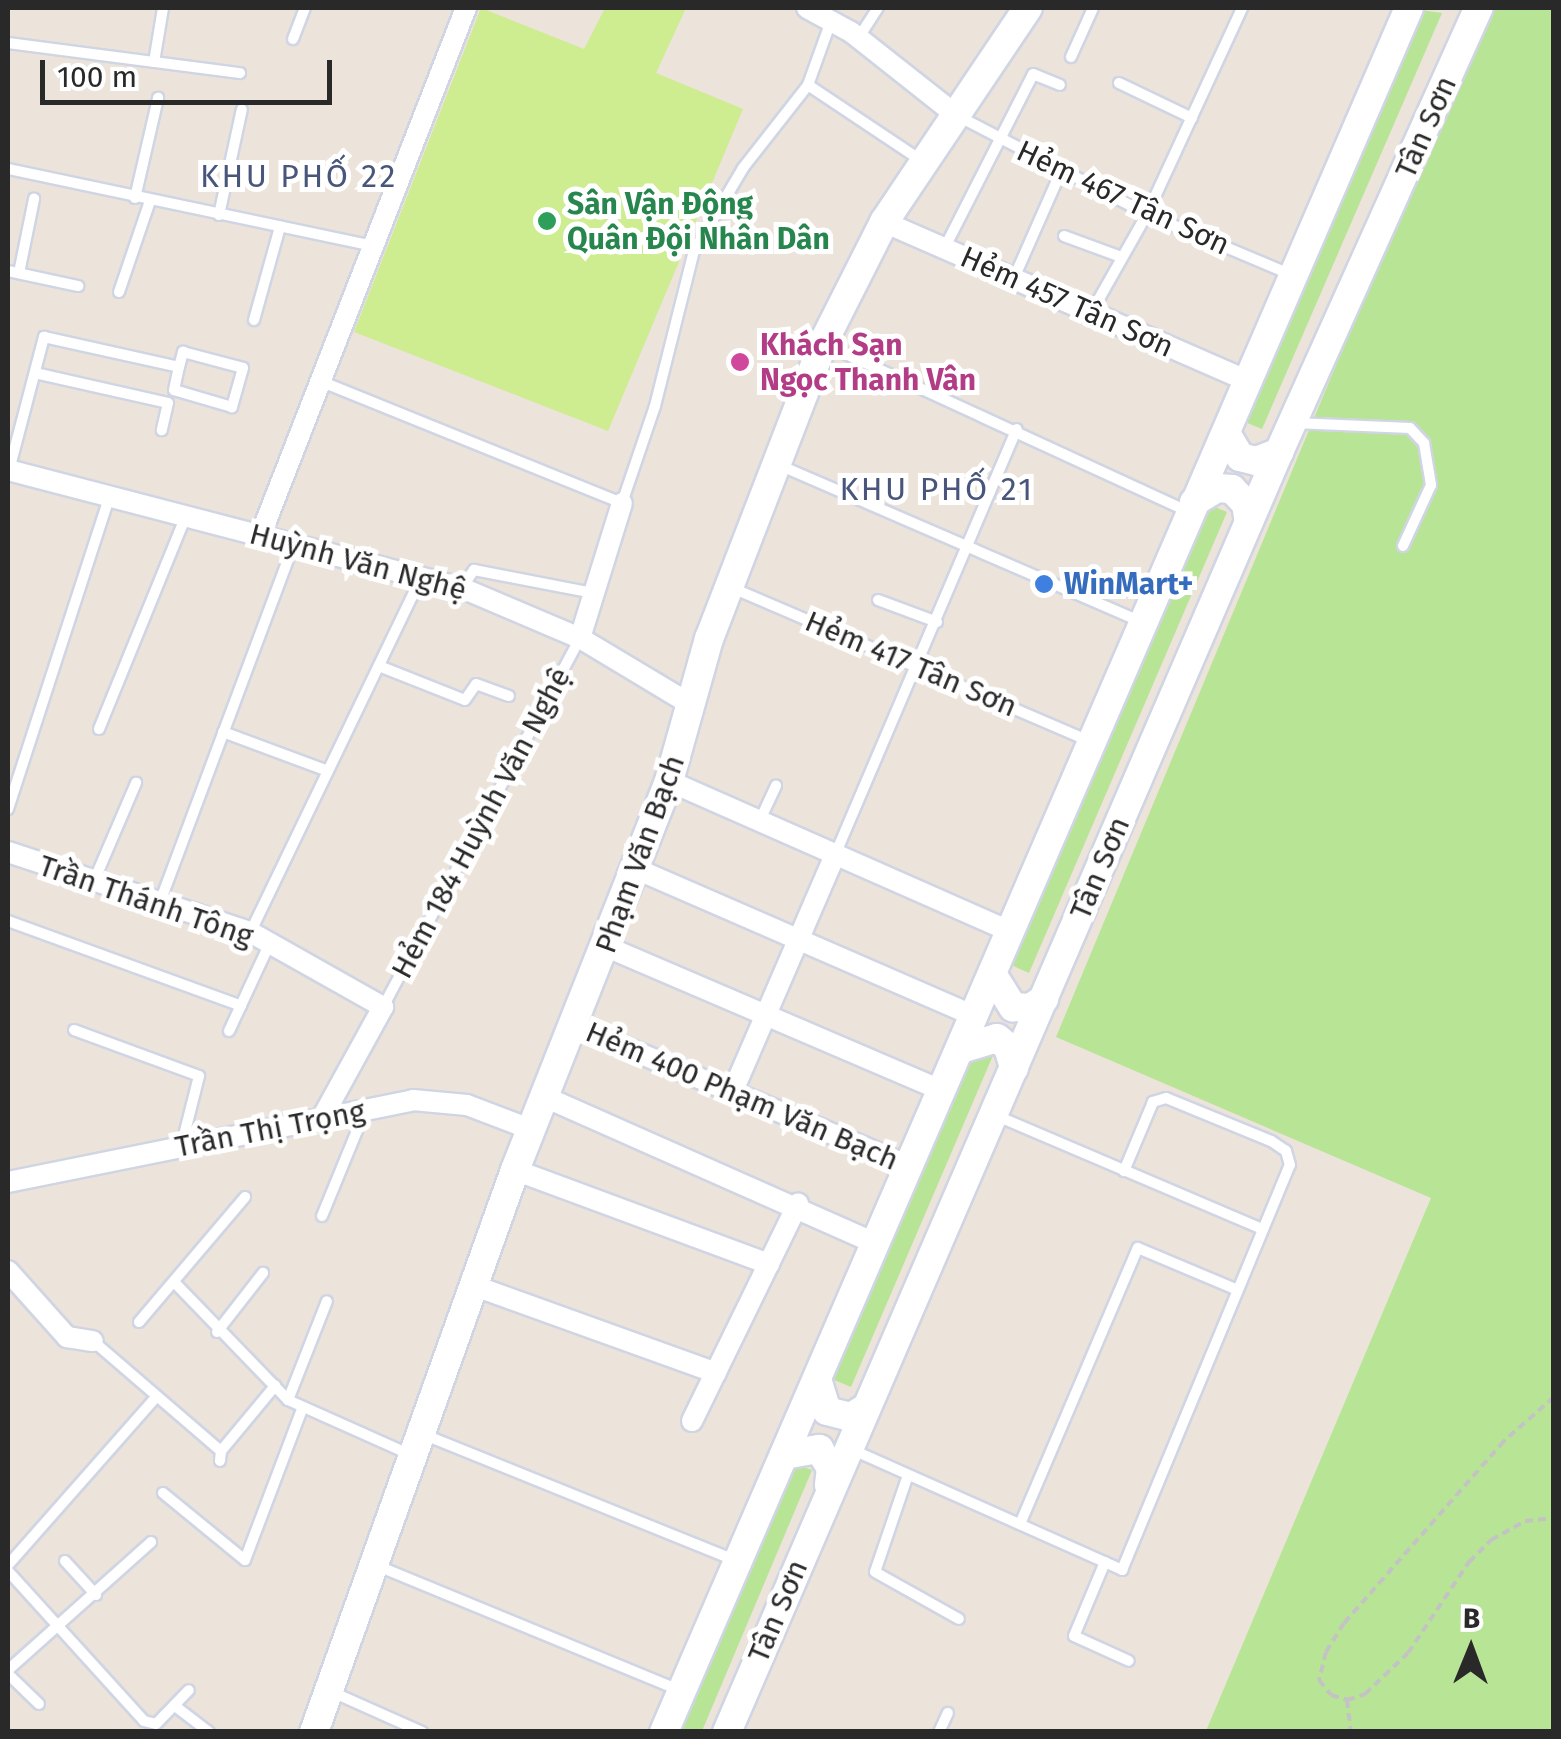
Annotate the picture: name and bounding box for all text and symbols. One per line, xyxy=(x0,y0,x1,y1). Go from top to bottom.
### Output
scale bar xyxy=(45,40,338,102)
text: 100 m xyxy=(57,59,137,95)
street label: Tân Sơn xyxy=(1388,71,1464,183)
street label: Hẻm 467 Tân Sơn xyxy=(1011,133,1235,263)
district label: KHU PHỐ 22 xyxy=(200,157,398,195)
place label: Sân Vận Động Quân Đội Nhân Dân xyxy=(567,186,830,256)
marker: Sân Vận Động Quân Đội Nhân Dân xyxy=(536,210,558,232)
street label: Hẻm 457 Tân Sơn xyxy=(955,239,1179,365)
place label: Khách Sạn Ngọc Thanh Vân xyxy=(760,327,976,398)
marker: Khách Sạn Ngọc Thanh Vân xyxy=(729,351,751,373)
district label: KHU PHỐ 21 xyxy=(839,470,1035,508)
street label: Huỳnh Văn Nghệ xyxy=(246,516,470,608)
place label: WinMart+ xyxy=(1064,566,1194,602)
marker: WinMart+ xyxy=(1033,573,1055,595)
street label: Hẻm 417 Tân Sơn xyxy=(800,603,1022,725)
street label: Hẻm 184 Huỳnh Văn Nghệ xyxy=(384,661,578,985)
street label: Phạm Văn Bạch xyxy=(587,750,693,958)
street label: Tân Sơn xyxy=(1062,811,1138,925)
street label: Trần Thánh Tông xyxy=(34,848,258,954)
street label: Hẻm 400 Phạm Văn Bạch xyxy=(580,1014,904,1178)
street label: Trần Thị Trọng xyxy=(172,1093,368,1165)
street label: Tân Sơn xyxy=(740,1554,816,1668)
north arrow xyxy=(1421,1599,1521,1699)
text: B xyxy=(1463,1602,1480,1635)

